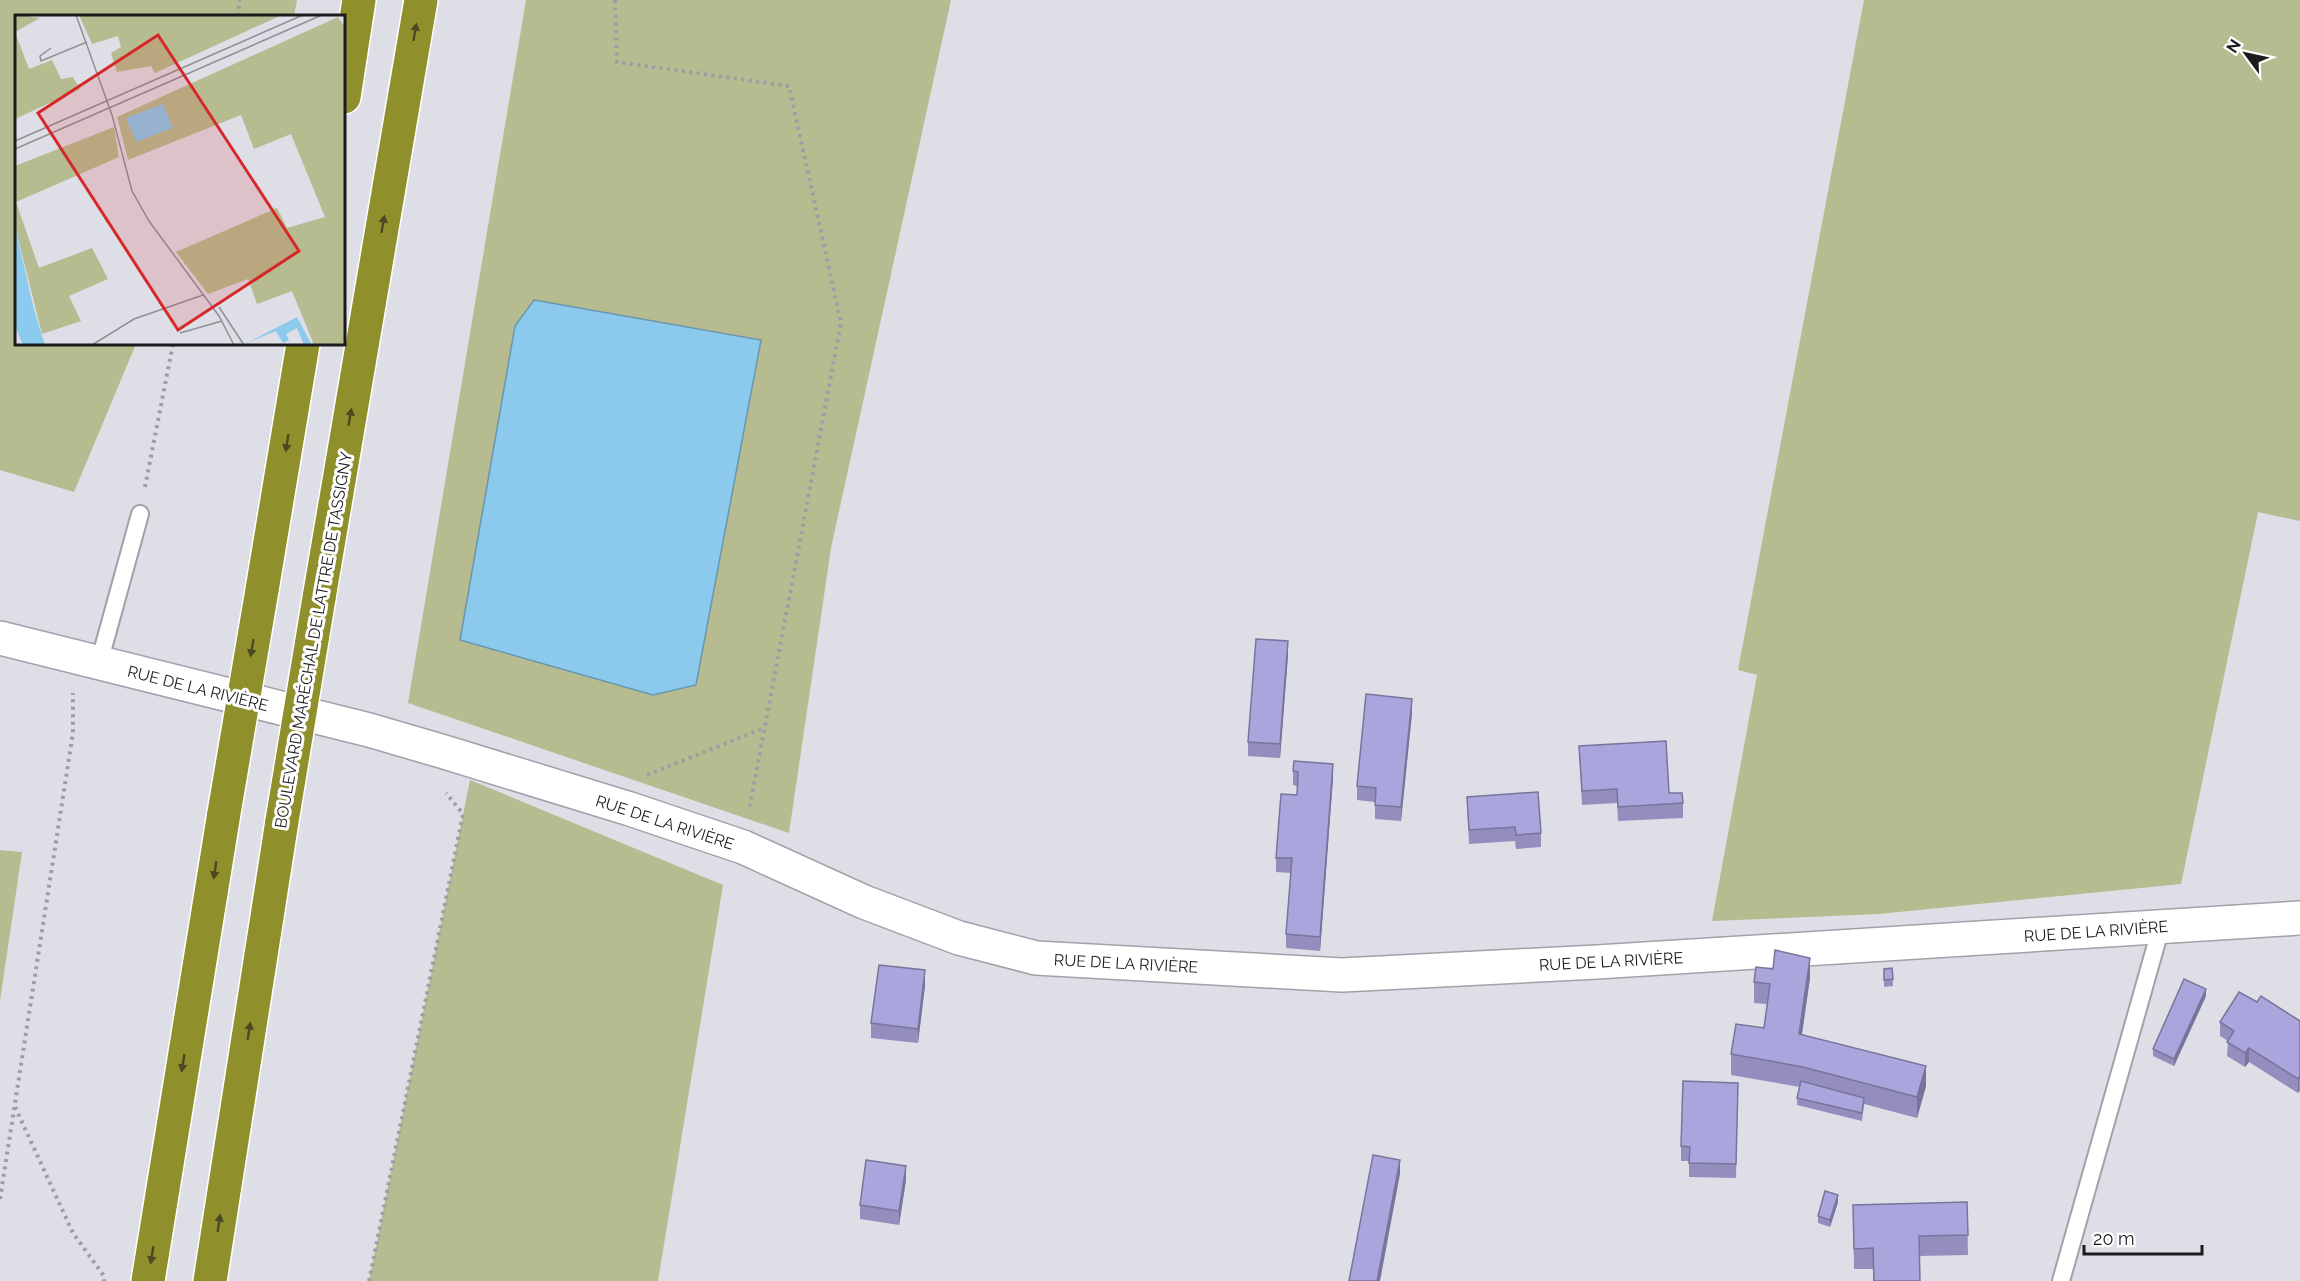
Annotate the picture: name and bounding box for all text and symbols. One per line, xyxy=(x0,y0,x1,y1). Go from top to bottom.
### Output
inset map xyxy=(15,15,345,345)
one-way arrow xyxy=(411,22,420,41)
north arrow xyxy=(2216,24,2276,84)
text: N xyxy=(2223,36,2245,56)
one-way arrow xyxy=(379,215,388,234)
one-way arrow xyxy=(346,407,355,426)
one-way arrow xyxy=(282,433,291,452)
street label: BOULEVARD MARÉCHAL DE LATTRE DE TASSIGNY xyxy=(270,450,356,830)
one-way arrow xyxy=(248,638,257,657)
street label: RUE DE LA RIVIÈRE xyxy=(125,661,271,715)
street label: RUE DE LA RIVIÈRE xyxy=(593,790,737,854)
one-way arrow xyxy=(210,861,219,880)
street label: RUE DE LA RIVIÈRE xyxy=(2023,916,2169,946)
street label: RUE DE LA RIVIÈRE xyxy=(1538,947,1684,975)
street label: RUE DE LA RIVIÈRE xyxy=(1053,949,1199,977)
one-way arrow xyxy=(245,1021,254,1040)
one-way arrow xyxy=(179,1053,188,1072)
one-way arrow xyxy=(215,1214,224,1233)
scale bar xyxy=(2084,1218,2202,1256)
text: 20 m xyxy=(2093,1228,2135,1249)
one-way arrow xyxy=(147,1246,156,1265)

